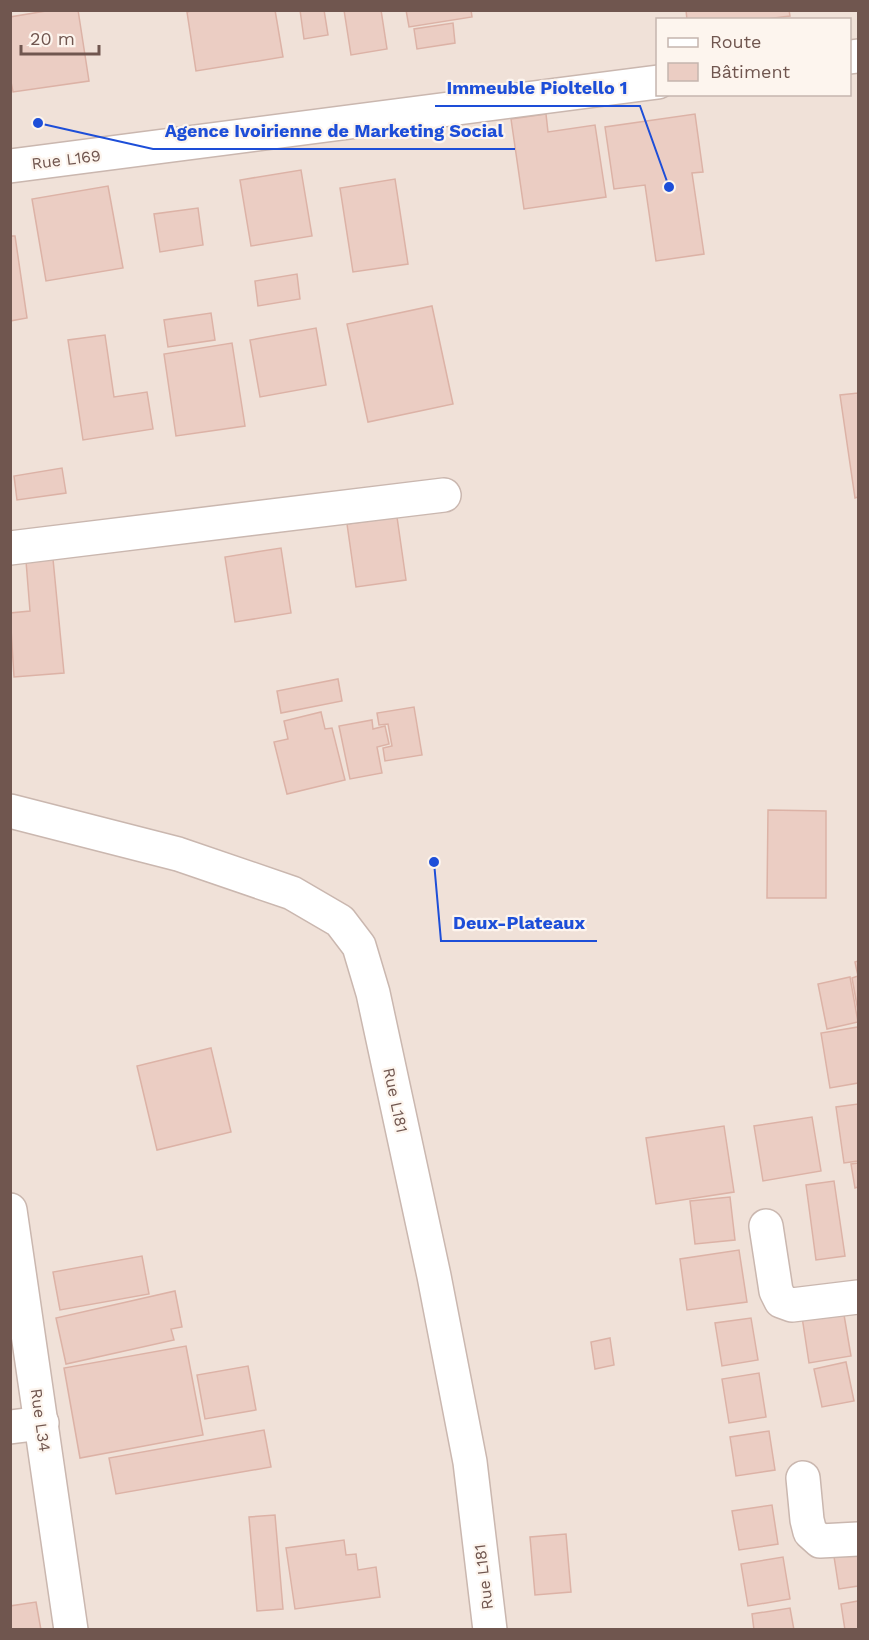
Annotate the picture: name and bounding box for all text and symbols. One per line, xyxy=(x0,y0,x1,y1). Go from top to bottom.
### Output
scale bar xyxy=(21,18,99,56)
legend xyxy=(656,18,851,96)
text: 20 m xyxy=(30,28,75,49)
text: Route xyxy=(710,31,762,52)
text: Bâtiment xyxy=(710,61,790,82)
callout: Immeuble Pioltello 1 xyxy=(435,70,640,106)
text: Immeuble Pioltello 1 xyxy=(446,77,628,98)
callout: Agence Ivoirienne de Marketing Social xyxy=(153,113,515,149)
text: Agence Ivoirienne de Marketing Social xyxy=(165,120,503,141)
street label: Rue L169 xyxy=(30,146,102,173)
callout: Deux-Plateaux xyxy=(441,905,597,941)
text: Deux-Plateaux xyxy=(453,912,585,933)
street label: Rue L181 xyxy=(379,1066,412,1134)
street label: Rue L34 xyxy=(27,1387,54,1453)
street label: Rue L181 xyxy=(470,1543,497,1611)

